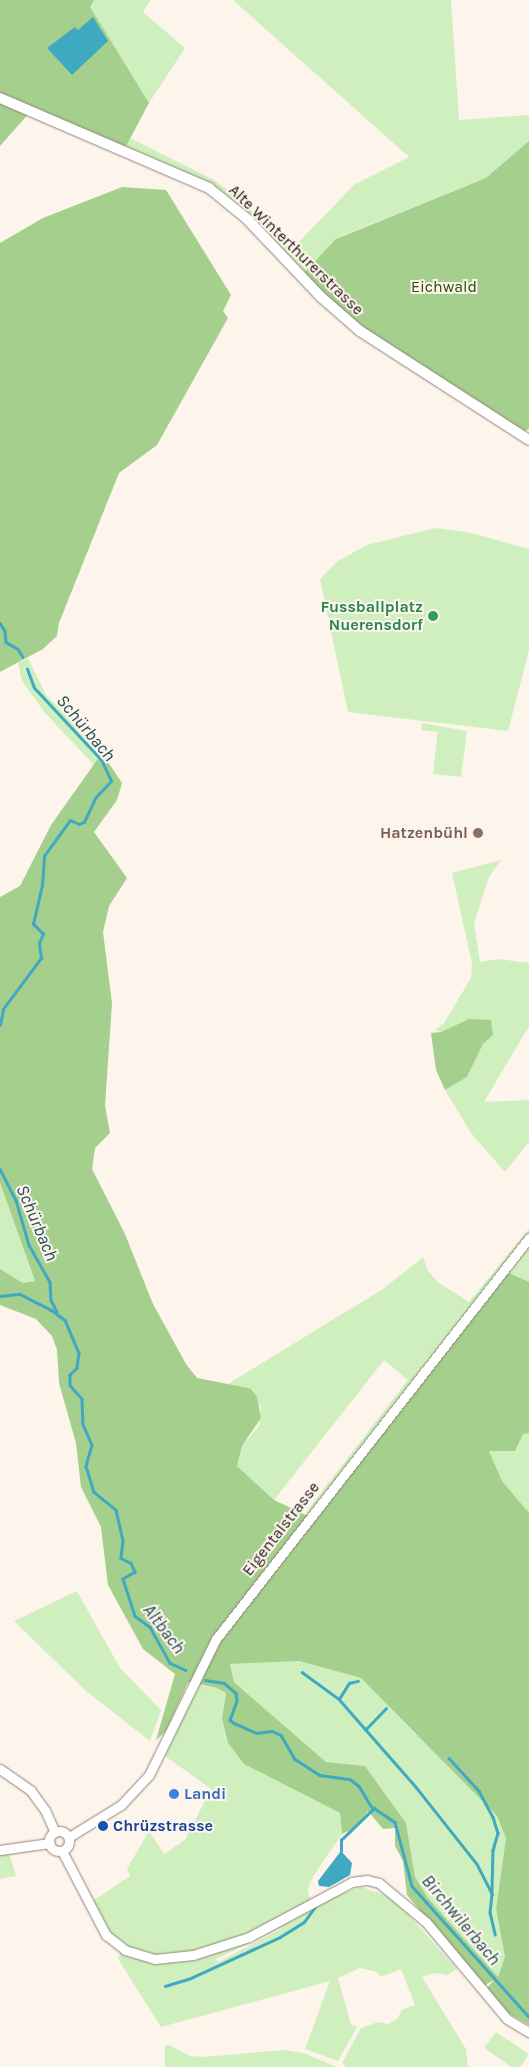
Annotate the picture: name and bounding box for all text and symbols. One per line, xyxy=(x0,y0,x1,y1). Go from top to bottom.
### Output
street label: Alte Winterthurerstrasse xyxy=(225,181,367,319)
park label: Eichwald xyxy=(411,277,477,297)
place label: Fussballplatz Nuerensdorf xyxy=(321,597,423,635)
marker: Fussballplatz Nuerensdorf xyxy=(427,610,439,622)
water label: Schürbach xyxy=(52,690,120,766)
place label: Hatzenbühl xyxy=(380,823,468,843)
marker: Hatzenbühl xyxy=(472,827,484,839)
water label: Schürbach xyxy=(11,1182,63,1264)
street label: Eigentalstrasse xyxy=(238,1478,324,1580)
water label: Altbach xyxy=(138,1600,190,1658)
place label: Landi xyxy=(184,1784,226,1804)
marker: Landi xyxy=(168,1788,180,1800)
place label: Chrüzstrasse xyxy=(113,1816,213,1836)
marker: Chrüzstrasse xyxy=(97,1820,109,1832)
water label: Birchwilerbach xyxy=(417,1870,505,1970)

